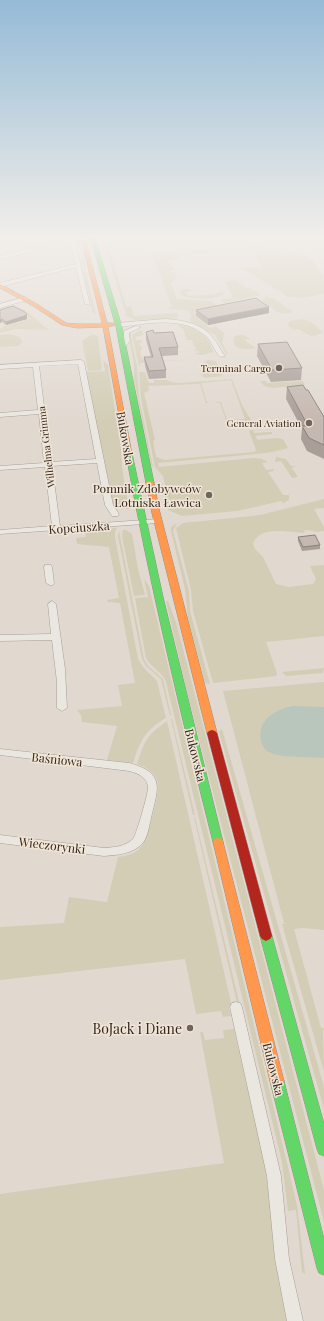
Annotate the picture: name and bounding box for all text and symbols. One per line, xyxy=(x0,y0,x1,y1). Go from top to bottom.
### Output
place label: Terminal Cargo xyxy=(201,361,272,375)
marker: Terminal Cargo xyxy=(274,363,284,373)
street label: Wilhelma Grimma xyxy=(34,406,58,489)
street label: Bukowska xyxy=(113,410,139,466)
place label: General Aviation xyxy=(226,416,301,430)
marker: General Aviation xyxy=(304,418,314,428)
place label: Pomnik Zdobywców Lotniska Ławica xyxy=(93,480,202,510)
marker: Pomnik Zdobywców Lotniska Ławica xyxy=(204,490,214,500)
street label: Kopciuszka xyxy=(48,517,110,537)
street label: Bukowska xyxy=(182,727,210,783)
street label: Baśniowa xyxy=(31,748,83,770)
street label: Wieczorynki xyxy=(17,833,87,857)
place label: BoJack i Diane xyxy=(93,1019,182,1038)
marker: BoJack i Diane xyxy=(185,1023,195,1033)
street label: Bukowska xyxy=(260,1041,288,1097)

